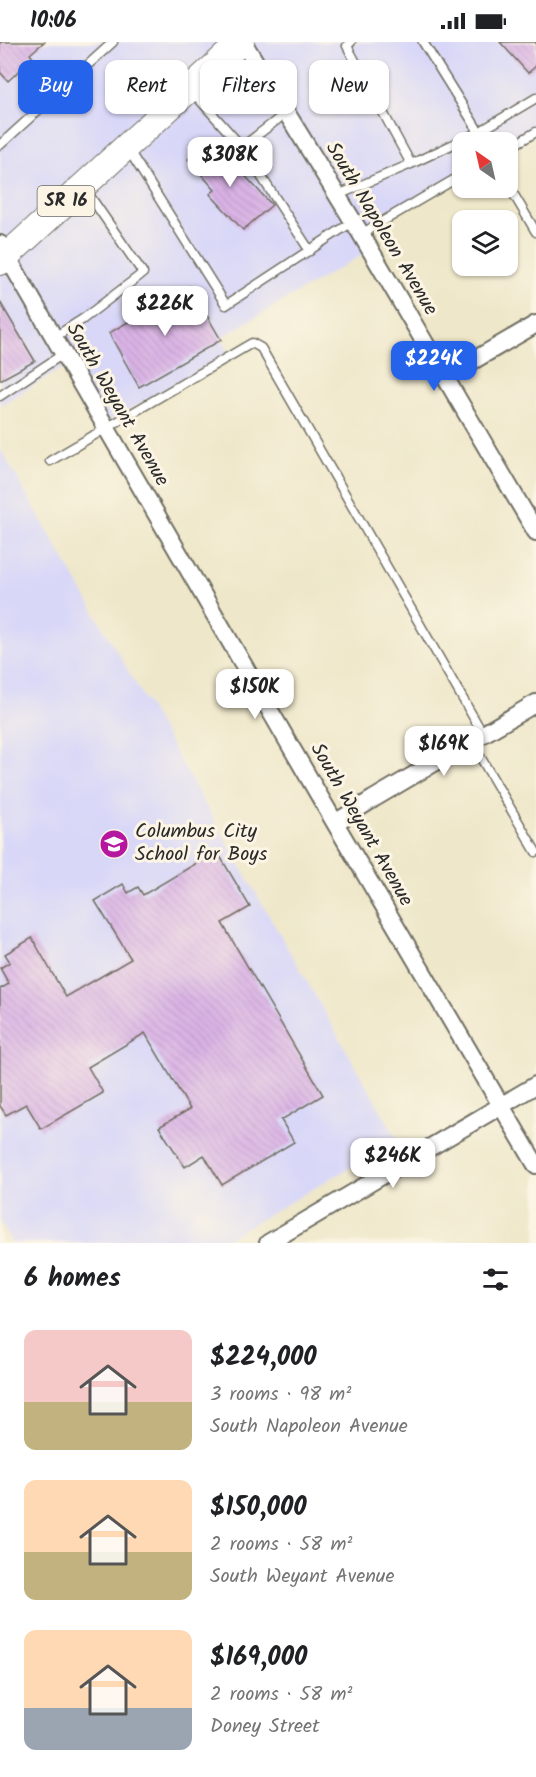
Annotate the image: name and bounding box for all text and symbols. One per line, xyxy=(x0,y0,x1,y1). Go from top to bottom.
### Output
text: 10:06 xyxy=(30,4,77,39)
chip: Buy xyxy=(18,60,93,114)
chip: Rent xyxy=(105,60,188,114)
chip: Filters xyxy=(200,60,297,114)
chip: New xyxy=(309,60,389,114)
north arrow xyxy=(452,132,518,198)
map controls xyxy=(452,132,518,276)
street label: South Napoleon Avenue xyxy=(316,136,446,322)
pin: $308K xyxy=(188,137,272,188)
text: $308K xyxy=(202,140,258,172)
road number: SR 16 xyxy=(38,186,94,216)
button: layers xyxy=(452,210,518,276)
pin: $226K xyxy=(123,286,207,337)
text: $226K xyxy=(136,289,194,321)
street label: South Weyant Avenue xyxy=(57,317,177,493)
pin: $224K xyxy=(392,341,476,392)
text: $224K xyxy=(405,344,463,376)
pin: $150K xyxy=(213,669,297,720)
text: $150K xyxy=(230,672,280,704)
pin: $169K xyxy=(402,726,486,777)
text: $169K xyxy=(419,729,469,761)
street label: South Weyant Avenue xyxy=(301,737,421,913)
place label: Columbus City School for Boys xyxy=(135,816,268,871)
school or university icon: Columbus City School for Boys xyxy=(98,828,130,860)
pin: $246K xyxy=(351,1138,435,1189)
text: $246K xyxy=(364,1141,422,1173)
text: 6 homes xyxy=(24,1258,121,1300)
icon: filters xyxy=(479,1263,512,1296)
text: $224,000 xyxy=(210,1337,317,1379)
icon: home xyxy=(72,1354,144,1426)
text: 3 rooms · 98 m² xyxy=(210,1379,351,1411)
text: South Napoleon Avenue xyxy=(210,1411,408,1443)
text: $150,000 xyxy=(210,1487,307,1529)
icon: home xyxy=(72,1504,144,1576)
text: 2 rooms · 58 m² xyxy=(210,1529,352,1561)
text: South Weyant Avenue xyxy=(210,1561,394,1593)
text: $169,000 xyxy=(210,1637,307,1679)
icon: home xyxy=(72,1654,144,1726)
text: 2 rooms · 58 m² xyxy=(210,1679,352,1711)
text: Doney Street xyxy=(210,1711,320,1743)

